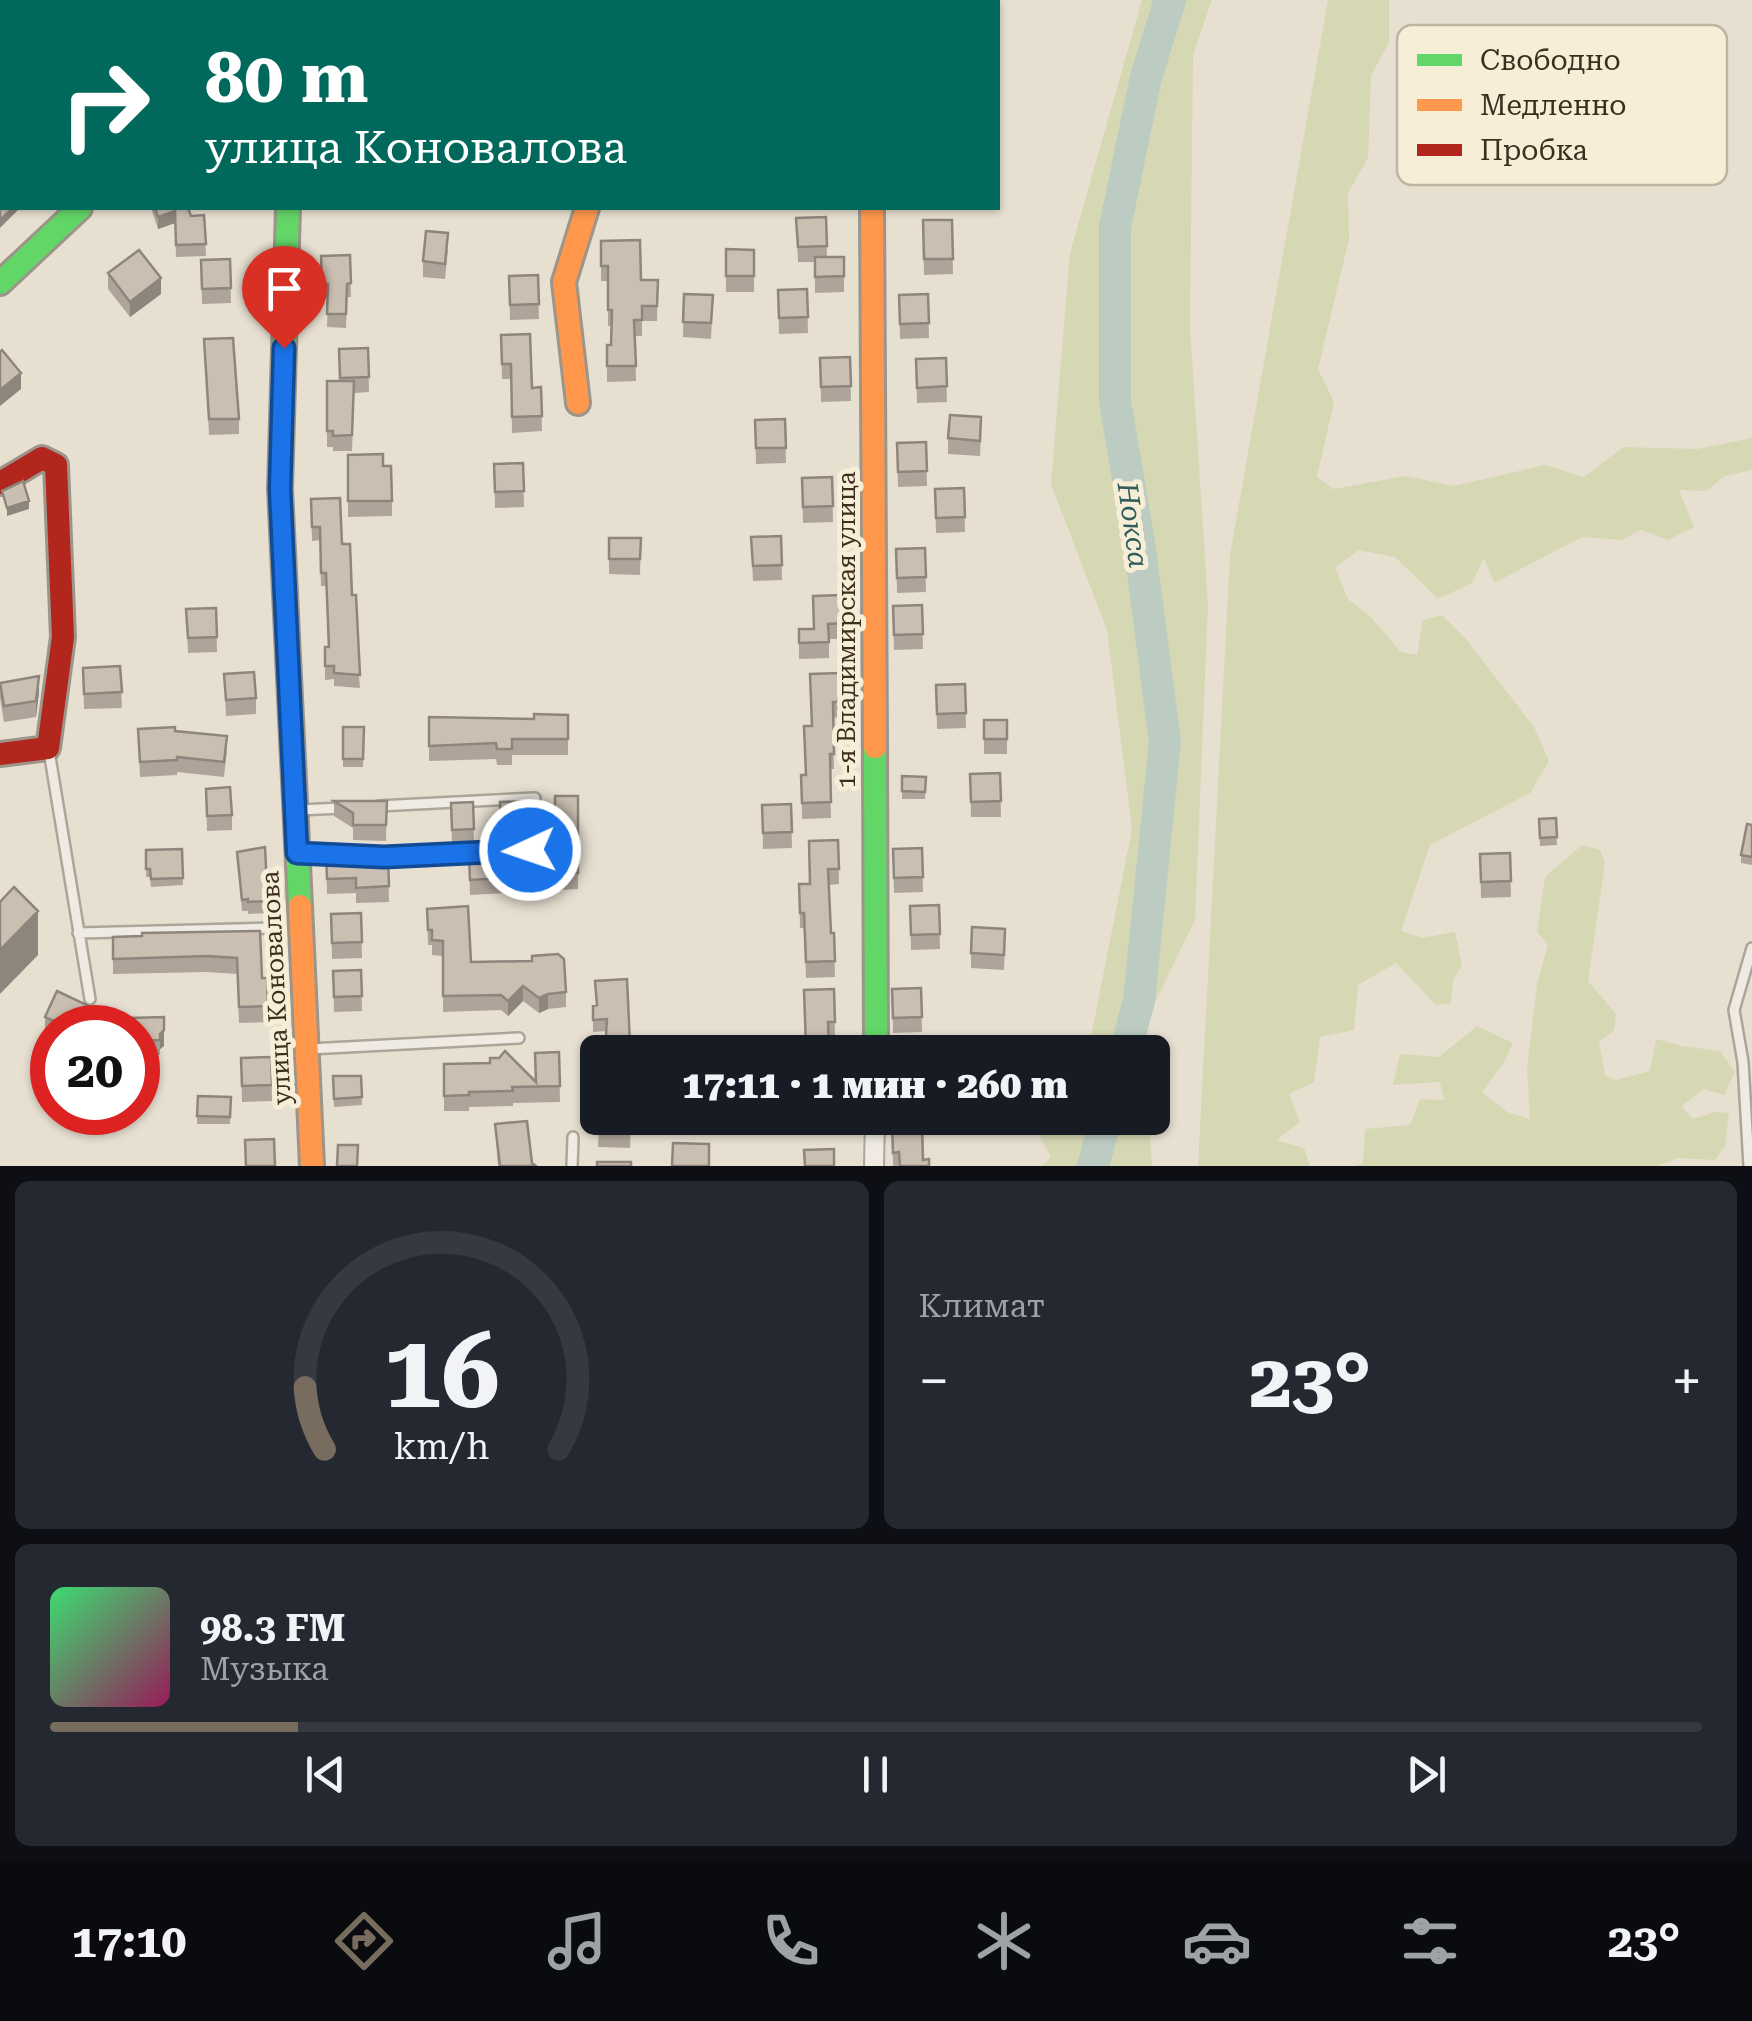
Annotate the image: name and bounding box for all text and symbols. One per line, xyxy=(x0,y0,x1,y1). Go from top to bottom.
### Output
legend xyxy=(1397,25,1727,185)
text: 80 m xyxy=(205,37,369,119)
icon: right xyxy=(40,40,170,170)
text: Свободно xyxy=(1480,44,1621,77)
text: Медленно xyxy=(1480,89,1627,122)
text: улица Коновалова xyxy=(205,121,627,174)
text: Пробка xyxy=(1480,134,1588,167)
pin xyxy=(242,246,327,349)
icon: arrive xyxy=(257,261,312,316)
street label: 1-я Владимирская улица xyxy=(832,471,861,789)
water label: Нокса xyxy=(1111,479,1155,570)
position arrow xyxy=(478,798,582,902)
street label: улица Коновалова xyxy=(255,870,297,1106)
speed limit sign: 20 xyxy=(30,1005,160,1135)
text: 17:11 · 1 мин · 260 m xyxy=(682,1063,1068,1107)
text: Климат xyxy=(919,1287,1045,1325)
text: 16 xyxy=(384,1311,500,1432)
text: 23° xyxy=(1249,1337,1371,1425)
text: − xyxy=(919,1349,949,1413)
text: + xyxy=(1671,1349,1702,1413)
text: km/h xyxy=(394,1426,490,1468)
text: 98.3 FM xyxy=(200,1606,346,1650)
text: Музыка xyxy=(200,1650,328,1688)
icon: previous xyxy=(298,1747,353,1802)
icon: pause xyxy=(848,1747,903,1802)
icon: next xyxy=(1399,1747,1454,1802)
icon: directions xyxy=(329,1906,399,1976)
icon: music xyxy=(542,1906,612,1976)
icon: phone xyxy=(756,1906,826,1976)
icon: climate xyxy=(969,1906,1039,1976)
icon: car xyxy=(1182,1906,1252,1976)
icon: filters xyxy=(1395,1906,1465,1976)
text: 17:10 xyxy=(72,1915,186,1968)
text: 23° xyxy=(1608,1915,1680,1968)

